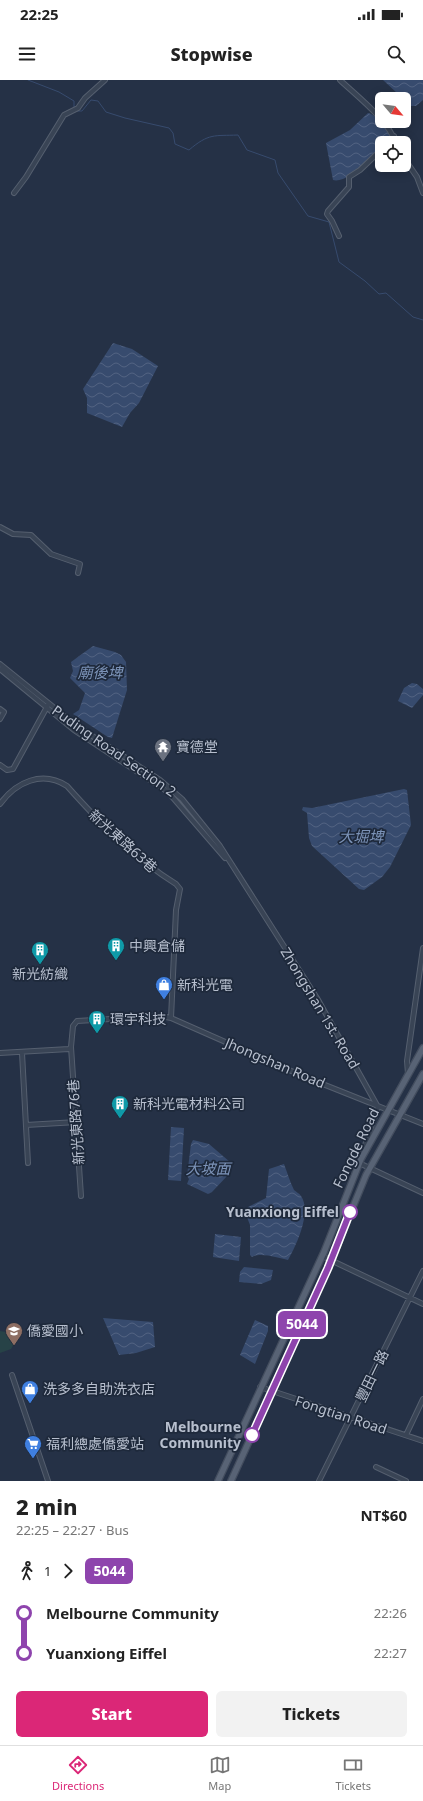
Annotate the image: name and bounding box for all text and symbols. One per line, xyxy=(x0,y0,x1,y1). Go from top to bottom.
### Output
text: 22:25 xyxy=(20,4,59,24)
text: Stopwise xyxy=(170,42,253,66)
icon: menu xyxy=(16,43,38,65)
icon: search xyxy=(385,43,407,65)
north arrow xyxy=(375,92,411,128)
map controls xyxy=(375,92,411,172)
button: locate xyxy=(375,136,411,172)
water label: 廟後埤 xyxy=(77,662,124,682)
street label: Puding Road Section 2 xyxy=(49,701,180,801)
temple icon: 寶德堂 xyxy=(153,737,173,762)
place label: 寶德堂 xyxy=(176,737,218,756)
street label: 新光東路63巷 xyxy=(85,805,162,876)
water label: 大堀埤 xyxy=(338,826,385,846)
building icon: 中興倉儲 xyxy=(106,936,126,961)
place label: 中興倉儲 xyxy=(129,936,185,955)
building icon: 新光紡織 xyxy=(30,940,50,965)
street label: Zhongshan 1st. Road xyxy=(277,943,364,1072)
place label: 新光紡織 xyxy=(12,964,68,983)
shop icon: 新科光電 xyxy=(154,975,174,1000)
place label: 新科光電 xyxy=(177,975,233,994)
building icon: 環宇科技 xyxy=(87,1009,107,1034)
place label: 環宇科技 xyxy=(110,1009,166,1028)
street label: Jhongshan Road xyxy=(220,1032,328,1092)
street label: 新光東路76巷 xyxy=(63,1078,88,1166)
building icon: 新科光電材料公司 xyxy=(110,1094,130,1119)
place label: 新科光電材料公司 xyxy=(133,1094,245,1113)
street label: Fongde Road xyxy=(328,1105,383,1191)
water label: 大坡面 xyxy=(185,1158,233,1178)
place label: Yuanxiong Eiffel xyxy=(226,1202,339,1221)
marker: Yuanxiong Eiffel xyxy=(342,1204,358,1220)
line badge: 5044 xyxy=(274,1311,330,1337)
text: 5044 xyxy=(286,1314,318,1333)
school or university icon: 僑愛國小 xyxy=(4,1321,24,1346)
place label: 僑愛國小 xyxy=(27,1321,83,1340)
street label: 豐田一路 xyxy=(351,1346,392,1405)
shop icon: 洗多多自助洗衣店 xyxy=(20,1379,40,1404)
place label: 洗多多自助洗衣店 xyxy=(43,1379,155,1398)
street label: Fongtian Road xyxy=(293,1391,389,1438)
place label: Melbourne Community xyxy=(160,1417,241,1452)
marker: Melbourne Community xyxy=(244,1427,260,1443)
supermarket icon: 福利總處僑愛站 xyxy=(23,1434,43,1459)
place label: 福利總處僑愛站 xyxy=(46,1434,144,1453)
text: 2 min xyxy=(16,1491,77,1521)
text: NT$60 xyxy=(360,1505,407,1525)
text: 22:25 – 22:27 · Bus xyxy=(16,1521,129,1539)
icon: walk xyxy=(16,1560,38,1582)
icon: forward xyxy=(57,1560,79,1582)
text: 5044 xyxy=(93,1561,125,1580)
text: 1 xyxy=(44,1562,51,1580)
text: Melbourne Community xyxy=(46,1603,219,1623)
text: 22:26 xyxy=(374,1604,407,1622)
text: Yuanxiong Eiffel xyxy=(46,1643,167,1663)
text: 22:27 xyxy=(374,1644,407,1662)
button: Start xyxy=(16,1691,208,1737)
button: Tickets xyxy=(216,1691,407,1737)
tab: Directions xyxy=(52,1754,104,1793)
tab: Map xyxy=(208,1754,231,1793)
tab: Tickets xyxy=(335,1754,371,1793)

